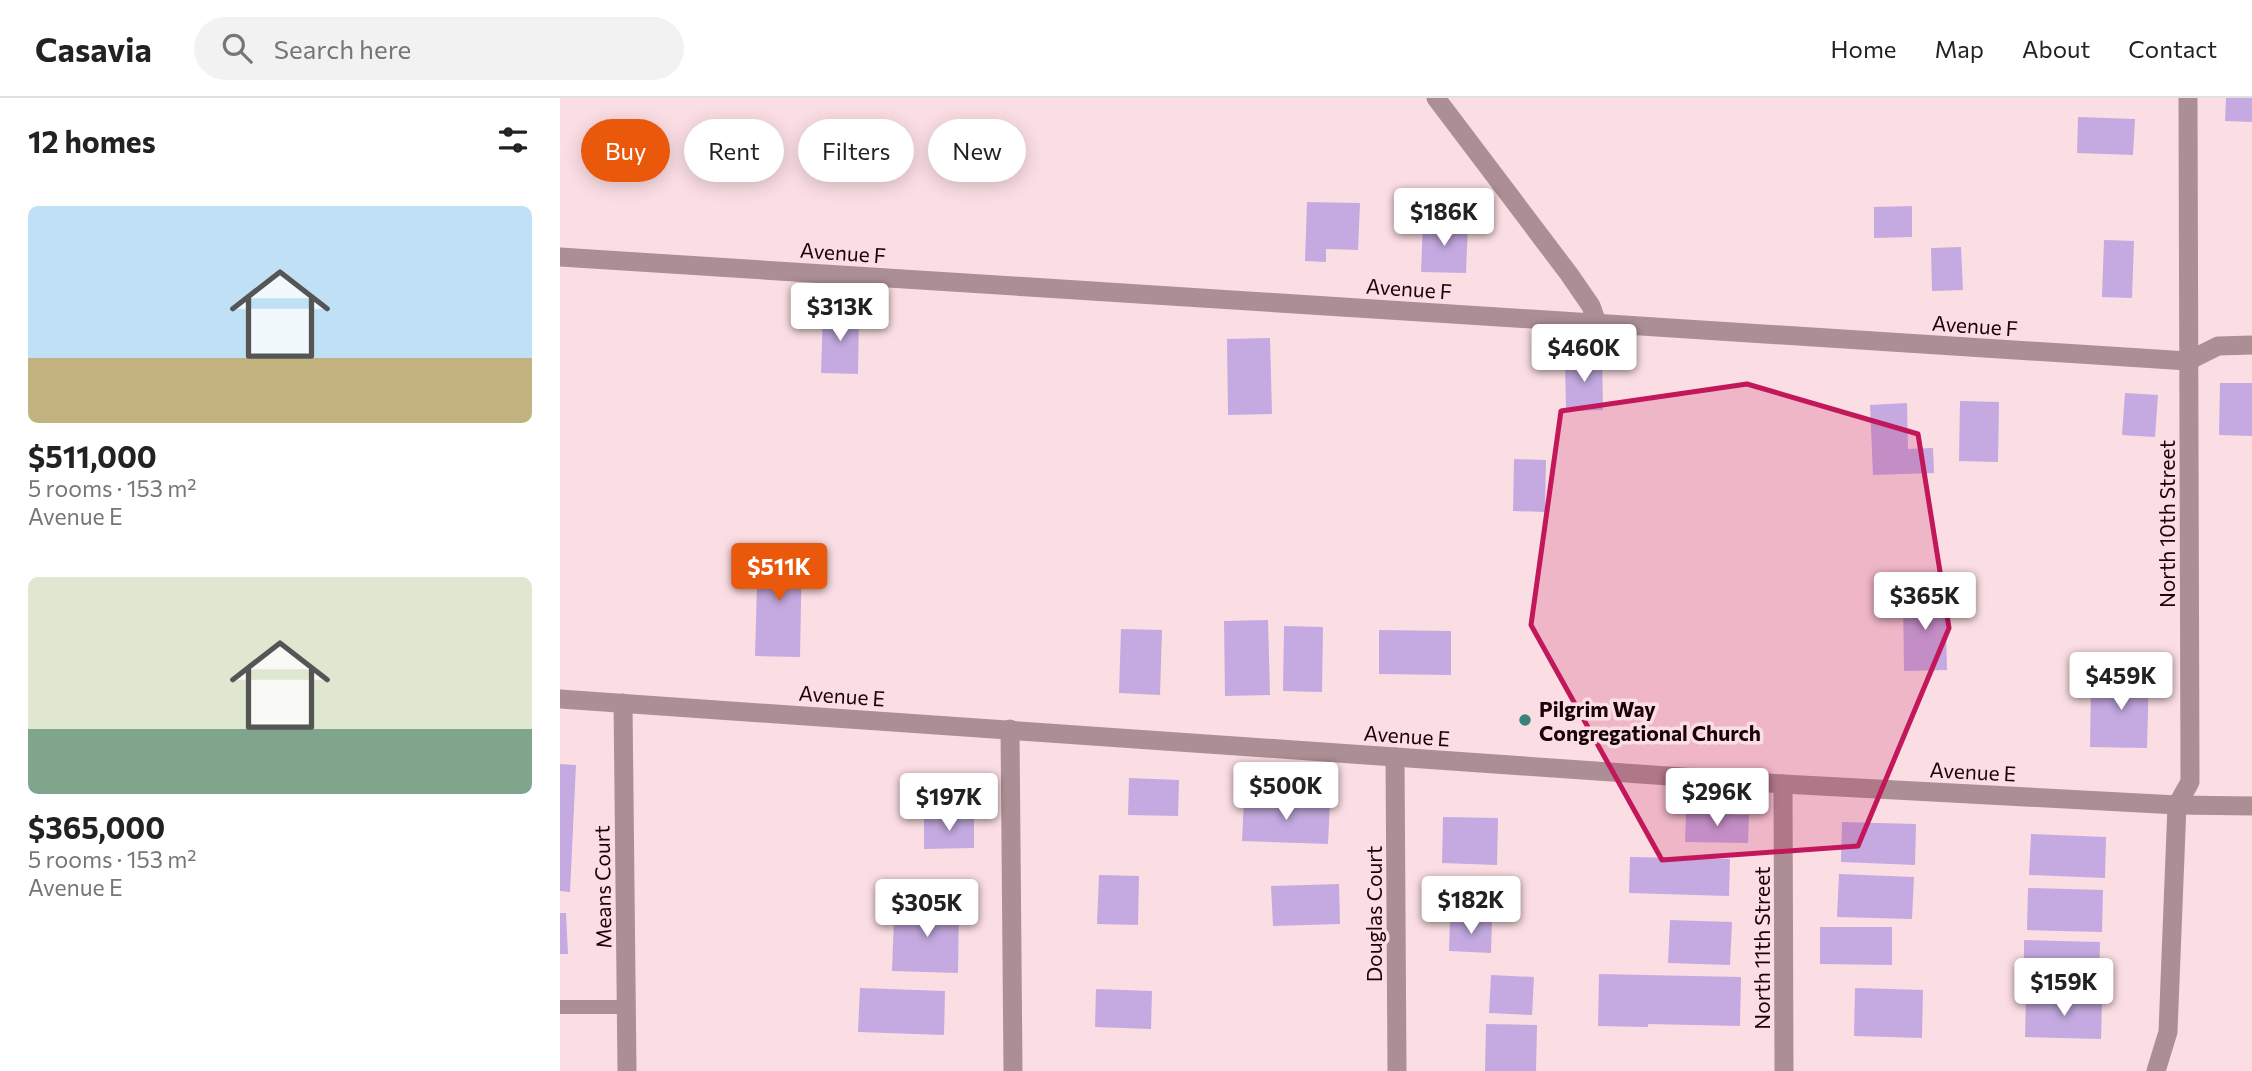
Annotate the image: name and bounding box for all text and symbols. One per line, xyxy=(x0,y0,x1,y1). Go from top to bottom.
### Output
search box xyxy=(194,17,684,80)
text: Casavia xyxy=(35,28,152,69)
icon: search xyxy=(218,29,256,67)
text: Search here xyxy=(274,33,411,64)
text: Home xyxy=(1831,34,1897,63)
text: Map xyxy=(1935,34,1984,63)
text: About xyxy=(2022,34,2090,63)
text: Contact xyxy=(2128,34,2217,63)
chip: Buy xyxy=(581,119,670,182)
chip: Rent xyxy=(684,119,784,182)
chip: Filters xyxy=(798,119,914,182)
chip: New xyxy=(928,119,1026,182)
icon: filters xyxy=(494,121,532,159)
text: 12 homes xyxy=(28,122,156,159)
pin: $186K xyxy=(1395,188,1493,248)
text: $186K xyxy=(1410,197,1478,225)
street label: Avenue F xyxy=(799,237,887,267)
icon: home xyxy=(217,251,343,377)
street label: Avenue F xyxy=(1365,273,1453,303)
pin: $313K xyxy=(791,284,889,343)
text: $313K xyxy=(807,292,873,320)
street label: Avenue F xyxy=(1931,310,2019,340)
pin: $460K xyxy=(1535,324,1633,384)
text: $460K xyxy=(1548,333,1620,361)
text: $511,000 xyxy=(28,437,157,474)
street label: North 10th Street xyxy=(2154,440,2179,608)
text: 5 rooms · 153 m² xyxy=(28,474,197,502)
text: Avenue E xyxy=(28,502,123,530)
pin: $511K xyxy=(730,544,828,603)
text: $511K xyxy=(747,552,811,580)
pin: $365K xyxy=(1876,573,1974,632)
text: $365K xyxy=(1890,581,1960,609)
icon: home xyxy=(217,622,343,748)
pin: $459K xyxy=(2072,652,2170,712)
text: $459K xyxy=(2086,661,2157,689)
street label: Avenue E xyxy=(798,680,886,710)
place label: Pilgrim Way Congregational Church xyxy=(1539,696,1761,745)
marker: Pilgrim Way Congregational Church xyxy=(1517,712,1533,728)
street label: Avenue E xyxy=(1363,720,1451,750)
street label: Avenue E xyxy=(1929,756,2017,786)
pin: $500K xyxy=(1237,762,1335,822)
pin: $296K xyxy=(1668,768,1766,828)
text: $500K xyxy=(1249,771,1323,799)
pin: $197K xyxy=(900,774,998,833)
text: $296K xyxy=(1682,777,1752,805)
text: $197K xyxy=(916,782,982,810)
text: $365,000 xyxy=(28,808,165,845)
street label: Means Court xyxy=(588,825,616,949)
text: 5 rooms · 153 m² xyxy=(28,845,197,873)
street label: Douglas Court xyxy=(1361,846,1386,982)
street label: North 11th Street xyxy=(1749,866,1774,1030)
text: Avenue E xyxy=(28,873,123,901)
pin: $182K xyxy=(1422,876,1520,936)
pin: $305K xyxy=(878,880,976,939)
text: $182K xyxy=(1438,885,1504,913)
text: $305K xyxy=(891,888,963,916)
pin: $159K xyxy=(2015,958,2113,1018)
text: $159K xyxy=(2030,967,2098,995)

